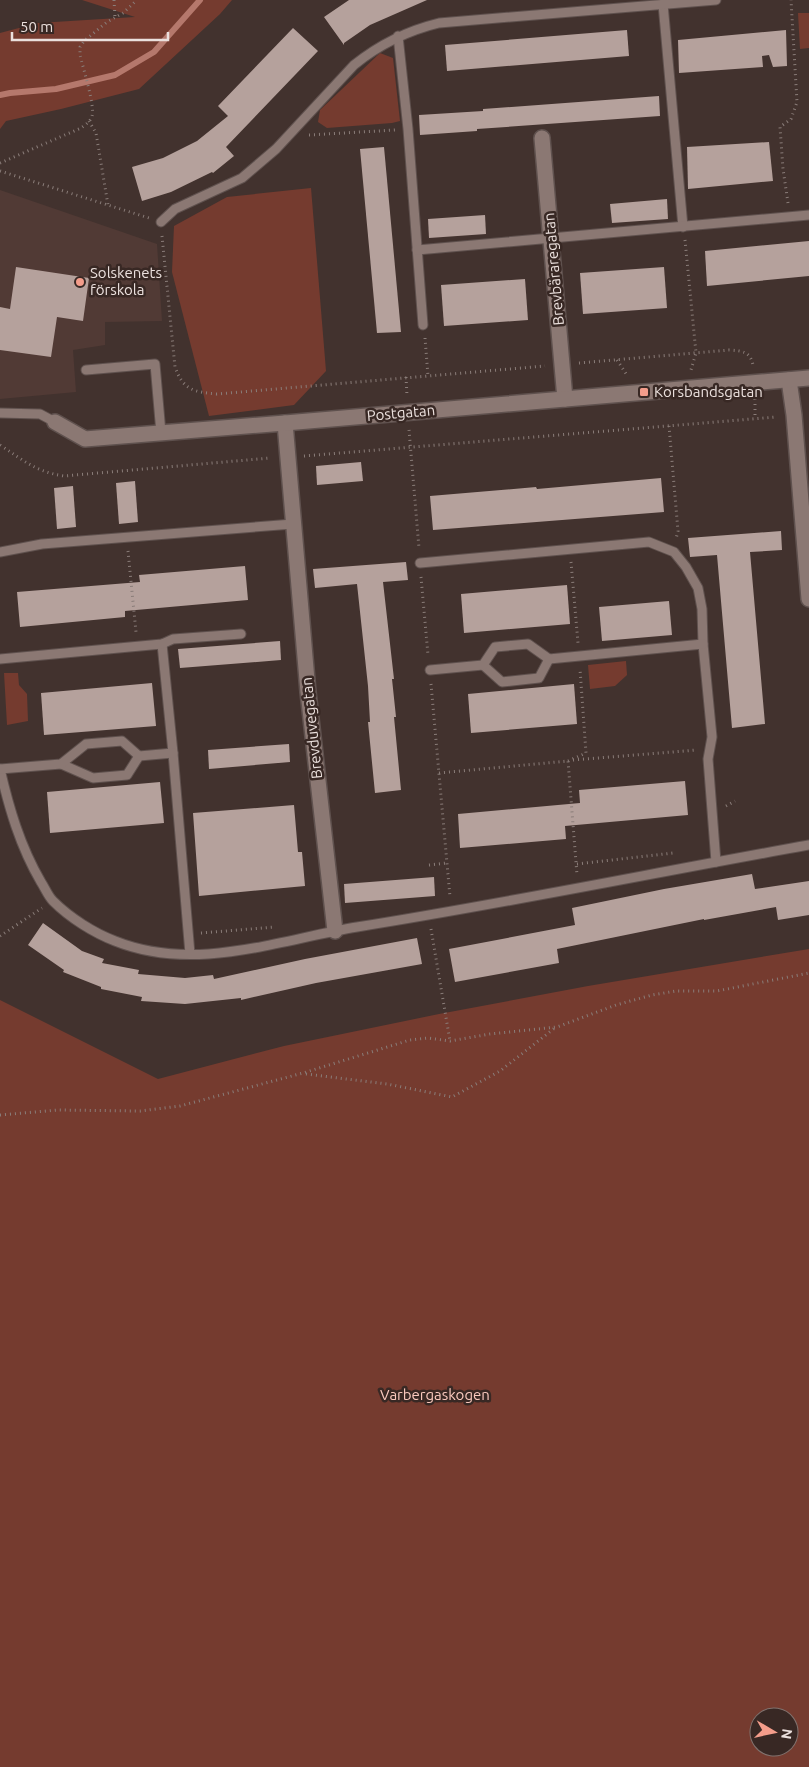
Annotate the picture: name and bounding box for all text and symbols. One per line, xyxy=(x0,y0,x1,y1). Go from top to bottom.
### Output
scale bar xyxy=(12,10,169,42)
text: 50 m xyxy=(20,18,53,35)
street label: Brevbäraregatan xyxy=(540,212,567,326)
place label: Solskenets förskola xyxy=(90,264,162,298)
marker: Solskenets förskola xyxy=(74,276,86,288)
place label: Korsbandsgatan xyxy=(654,383,763,400)
marker: Korsbandsgatan xyxy=(638,386,650,398)
street label: Postgatan xyxy=(366,401,436,424)
street label: Brevduvegatan xyxy=(298,676,325,780)
park label: Varbergaskogen xyxy=(380,1386,490,1403)
north arrow xyxy=(749,1707,799,1757)
text: N xyxy=(778,1728,796,1740)

